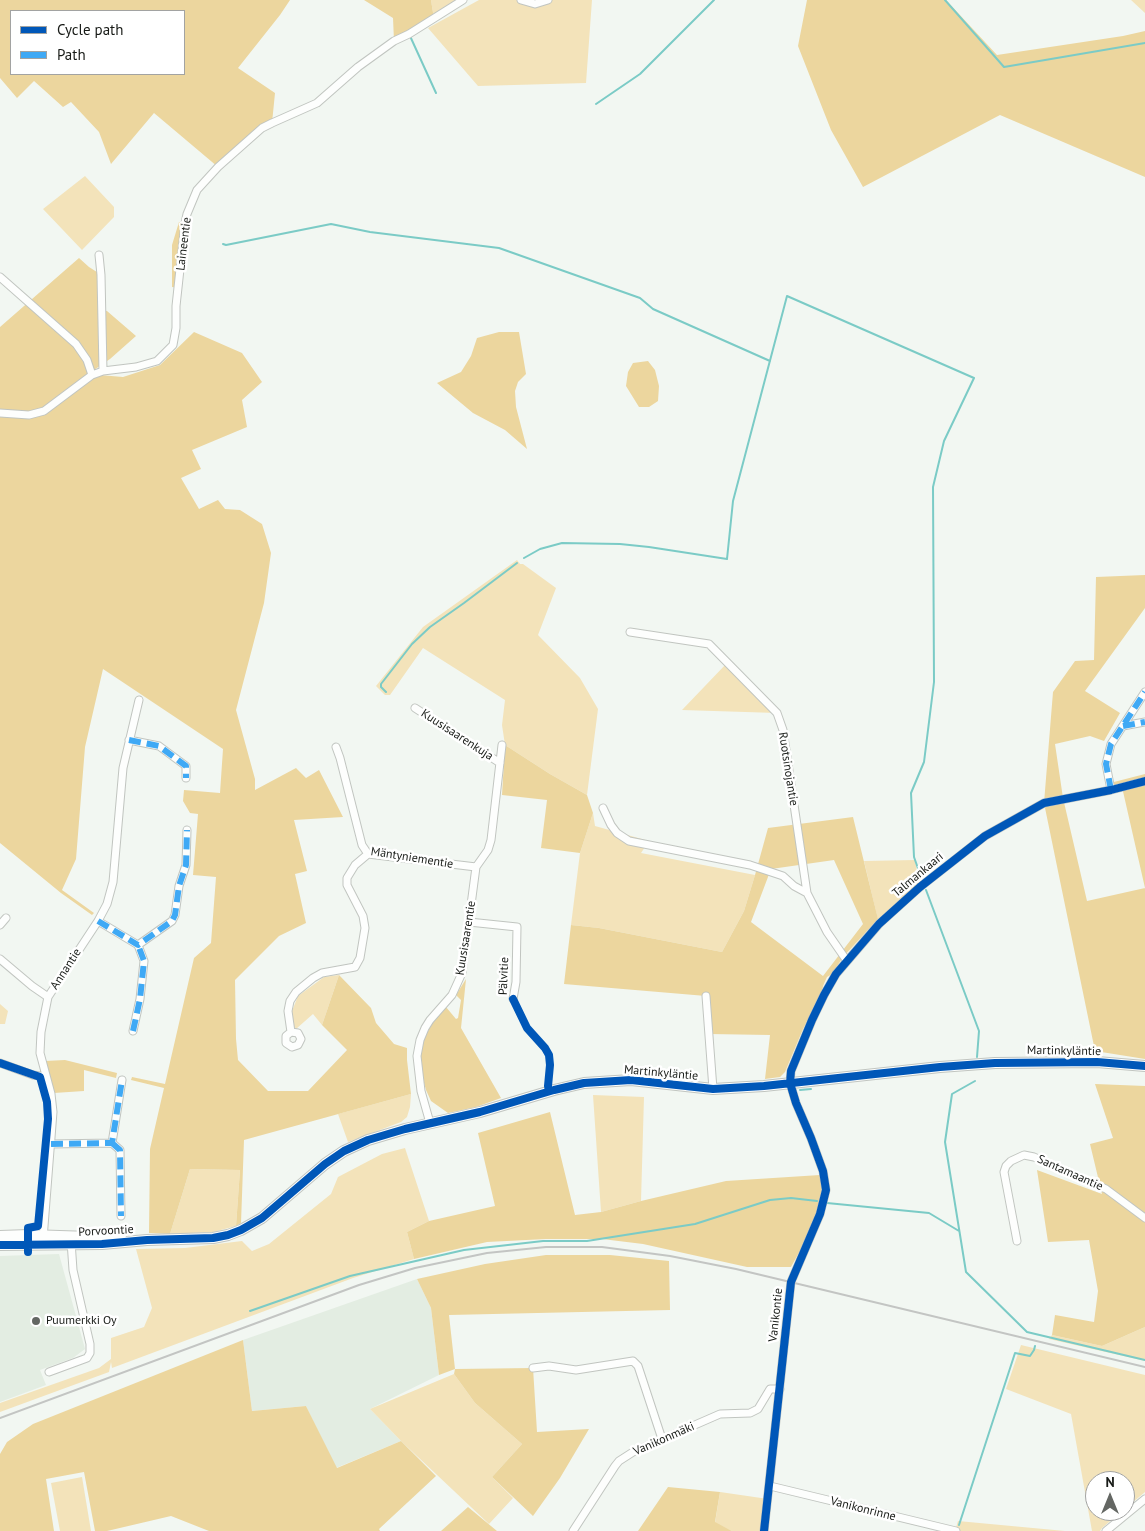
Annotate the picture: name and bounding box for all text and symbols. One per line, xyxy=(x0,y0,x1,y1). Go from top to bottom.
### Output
legend xyxy=(10,10,185,75)
text: Cycle path xyxy=(57,20,123,39)
text: Path xyxy=(57,45,86,64)
street label: Laineentie xyxy=(174,216,194,272)
street label: Kuusisaarenkuja xyxy=(418,706,496,764)
street label: Ruotsinojantie xyxy=(775,731,801,807)
street label: Mäntyniementie xyxy=(370,844,454,872)
street label: Talmankaari xyxy=(890,850,946,900)
street label: Kuusisaarentie xyxy=(453,900,479,976)
street label: Annantie xyxy=(47,946,85,992)
street label: Pälvitie xyxy=(496,957,512,995)
street label: Martinkyläntie xyxy=(1027,1043,1101,1059)
street label: Martinkyläntie xyxy=(623,1063,699,1083)
street label: Santamaantie xyxy=(1035,1152,1105,1194)
street label: Porvoontie xyxy=(78,1222,134,1240)
street label: Vanikontie xyxy=(766,1287,786,1343)
place label: Puumerkki Oy xyxy=(46,1314,117,1328)
marker: Puumerkki Oy xyxy=(30,1315,42,1327)
street label: Vanikonmäki xyxy=(631,1419,697,1459)
north arrow xyxy=(1085,1471,1135,1521)
text: N xyxy=(1105,1473,1115,1491)
street label: Vanikonrinne xyxy=(829,1494,897,1524)

